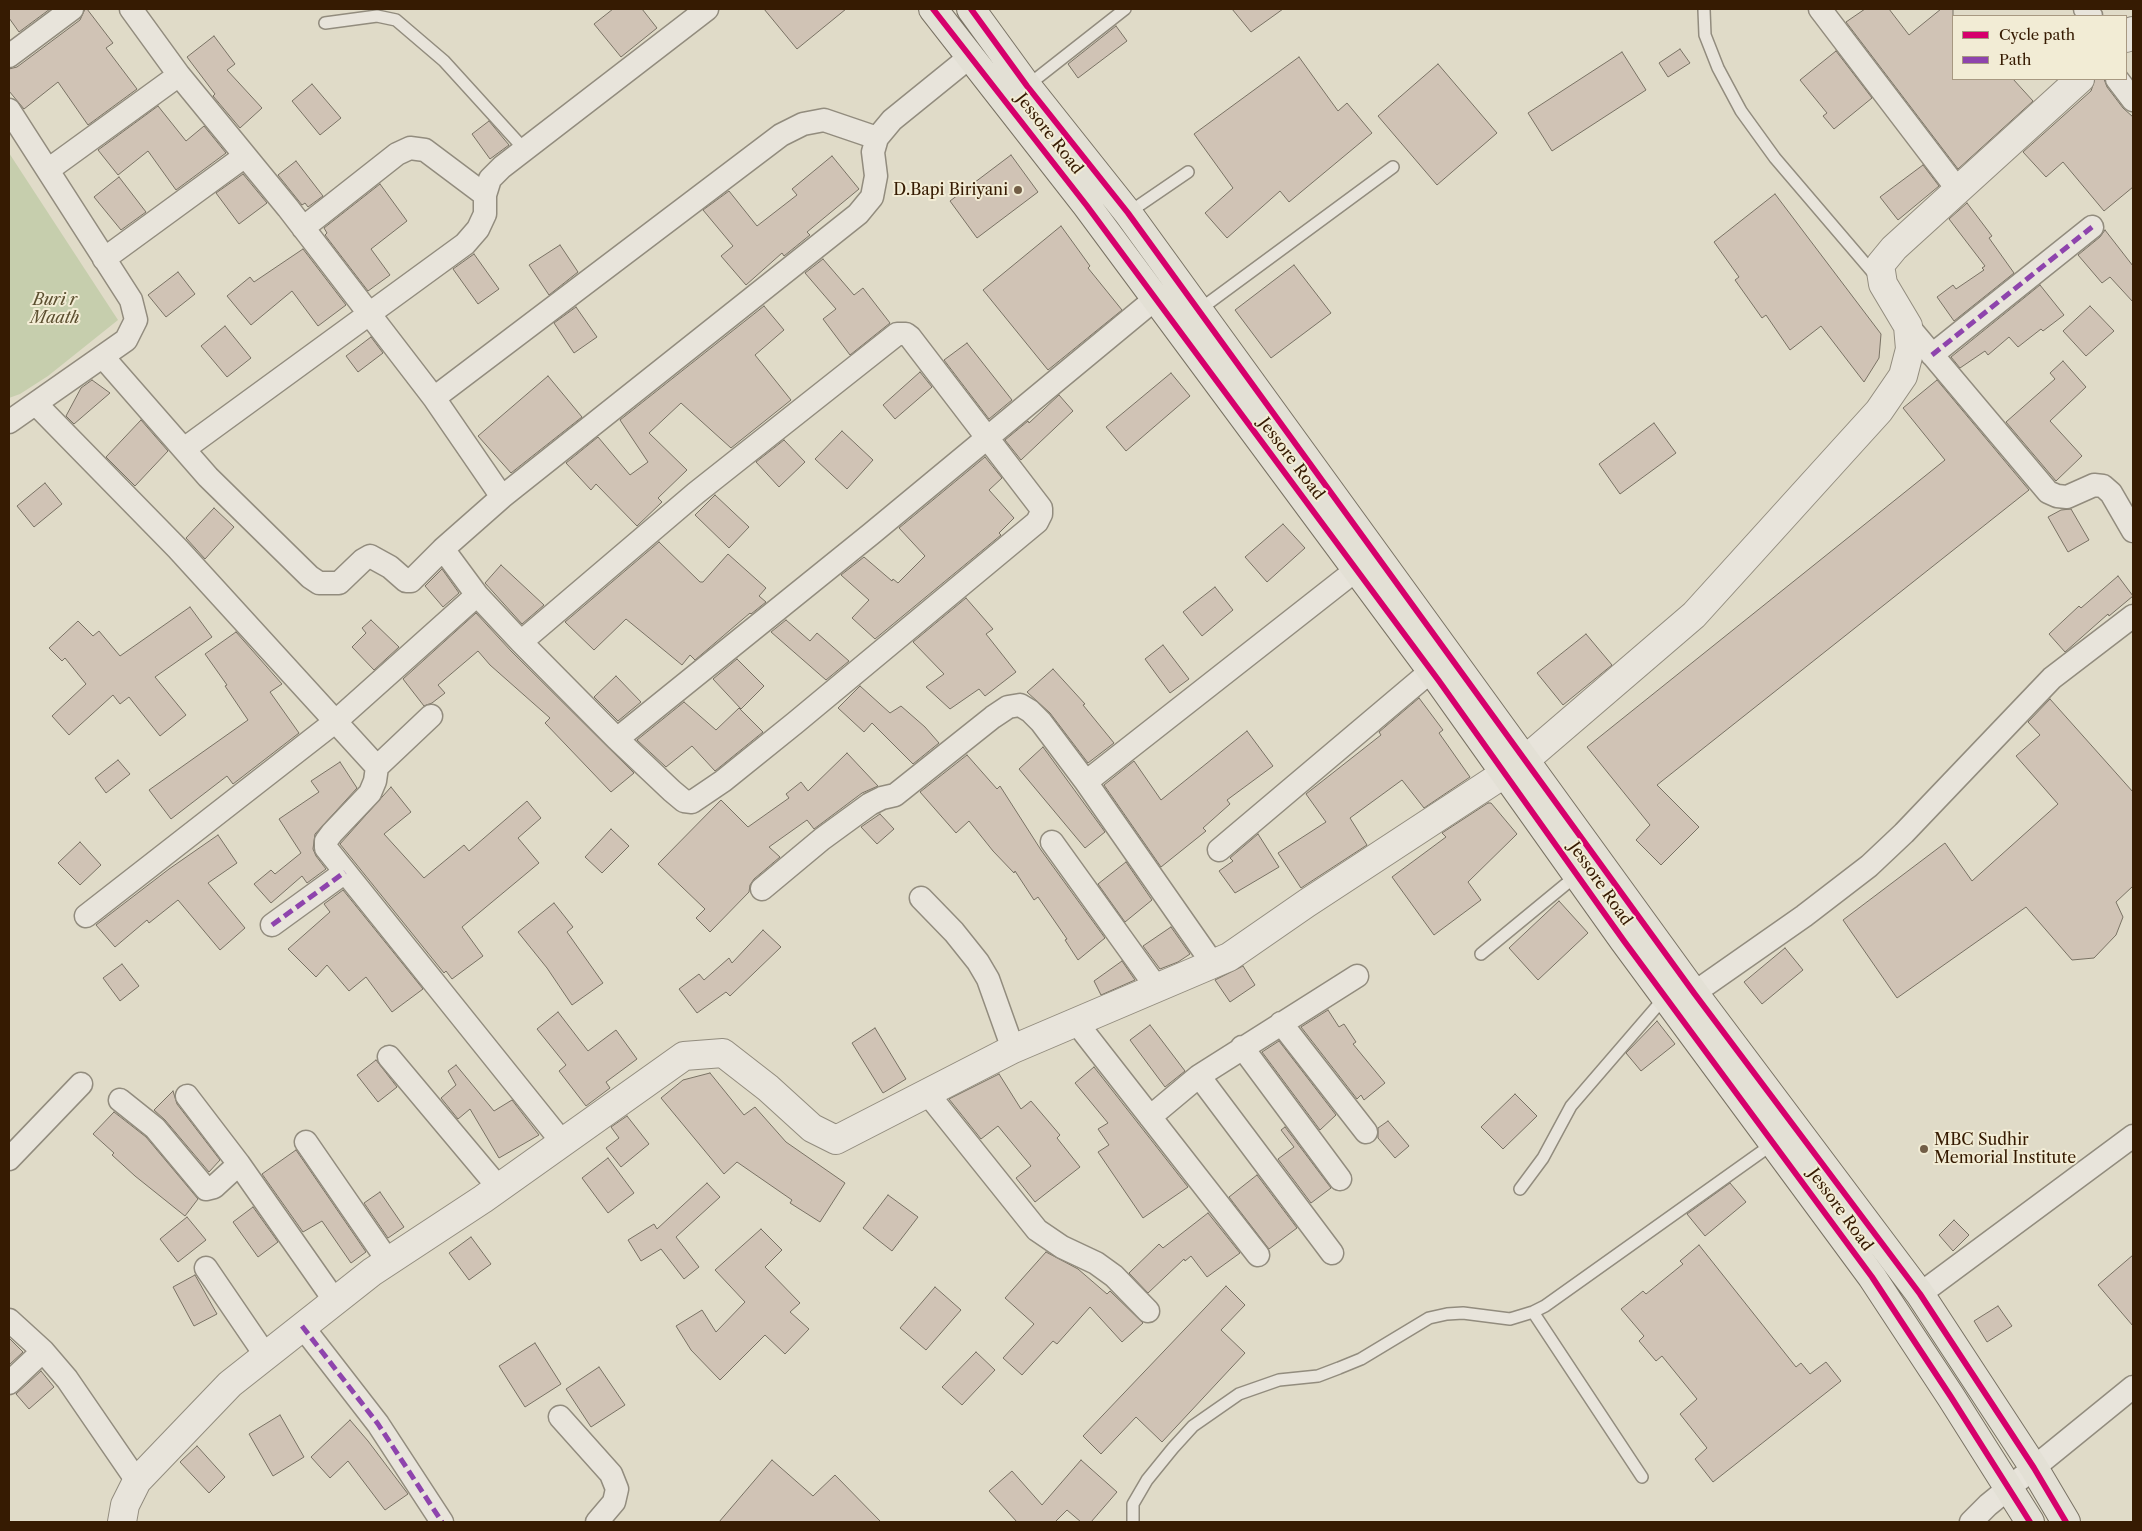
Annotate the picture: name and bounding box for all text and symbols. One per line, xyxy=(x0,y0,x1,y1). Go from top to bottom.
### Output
legend xyxy=(1952,15,2127,80)
text: Cycle path xyxy=(1999,25,2075,44)
text: Path xyxy=(1999,50,2031,69)
street label: Jessore Road xyxy=(1011,90,1087,178)
place label: D.Bapi Biriyani xyxy=(893,180,1008,200)
marker: D.Bapi Biriyani xyxy=(1012,184,1024,196)
park label: Buri r Maath xyxy=(31,290,79,328)
street label: Jessore Road xyxy=(1254,414,1328,504)
street label: Jessore Road xyxy=(1564,839,1636,929)
place label: MBC Sudhir Memorial Institute xyxy=(1934,1130,2076,1168)
marker: MBC Sudhir Memorial Institute xyxy=(1918,1143,1930,1155)
street label: Jessore Road xyxy=(1804,1165,1876,1255)

